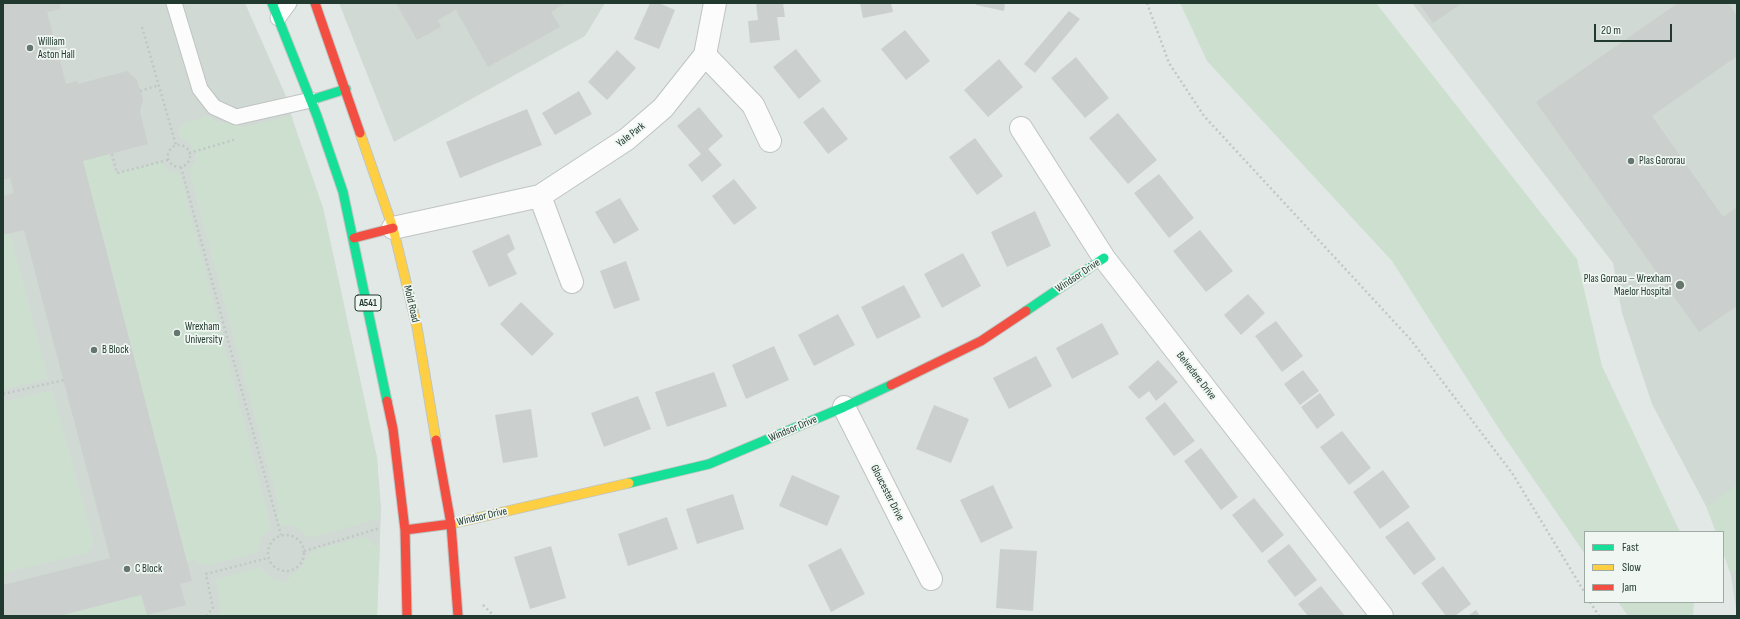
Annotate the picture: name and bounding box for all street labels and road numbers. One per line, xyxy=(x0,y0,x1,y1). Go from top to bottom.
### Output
street label: Yale Park xyxy=(614,120,648,150)
street label: Windsor Drive xyxy=(1053,256,1103,296)
street label: Mold Road xyxy=(400,284,422,324)
road number: A541 xyxy=(355,295,381,311)
street label: Belvedere Drive xyxy=(1173,349,1219,403)
street label: Windsor Drive xyxy=(767,413,819,445)
street label: Gloucester Drive xyxy=(867,463,907,523)
street label: Windsor Drive xyxy=(456,505,508,529)

